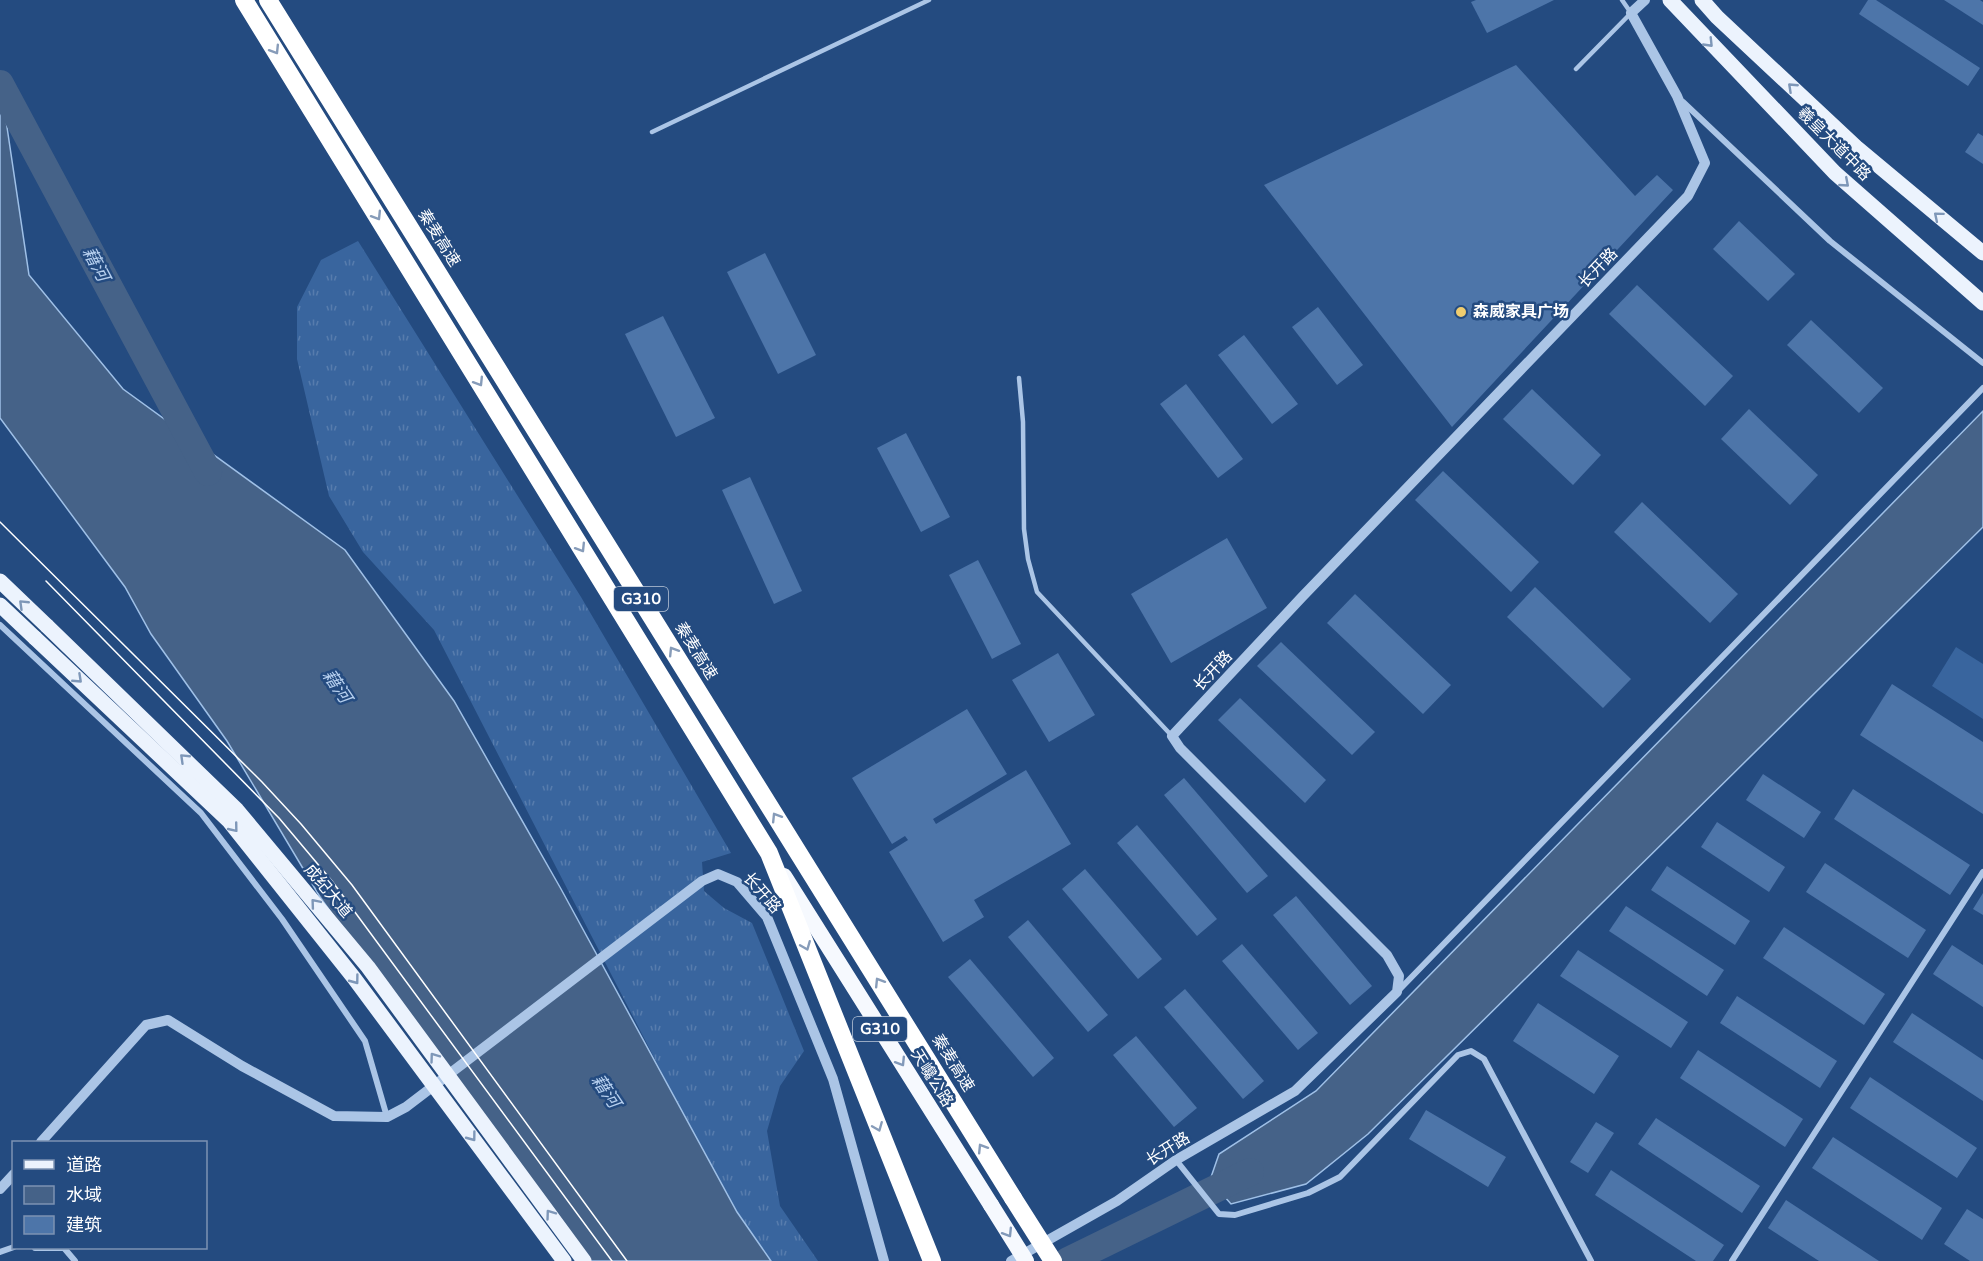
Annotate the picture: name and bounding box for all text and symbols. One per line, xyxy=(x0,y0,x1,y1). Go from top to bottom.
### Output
one-way arrow xyxy=(1702,37,1713,47)
one-way arrow xyxy=(267,44,279,54)
one-way arrow xyxy=(1788,83,1798,94)
street label: 羲皇大道中路 xyxy=(1793,103,1875,185)
one-way arrow xyxy=(1839,176,1849,187)
street label: 秦麦高速 xyxy=(414,206,464,270)
one-way arrow xyxy=(369,210,381,220)
one-way arrow xyxy=(1934,212,1945,223)
water label: 藉河 xyxy=(78,243,116,288)
street label: 长开路 xyxy=(1574,244,1622,292)
place label: 森威家具广场 xyxy=(1473,302,1569,322)
marker: 森威家具广场 xyxy=(1454,305,1468,319)
one-way arrow xyxy=(472,376,484,386)
one-way arrow xyxy=(574,542,586,552)
road number: G310 xyxy=(614,587,668,611)
one-way arrow xyxy=(20,600,30,611)
street label: 秦麦高速 xyxy=(671,619,721,683)
one-way arrow xyxy=(669,647,681,657)
street label: 长开路 xyxy=(1189,647,1237,695)
water label: 藉河 xyxy=(318,665,358,710)
one-way arrow xyxy=(71,671,82,682)
one-way arrow xyxy=(180,755,191,766)
one-way arrow xyxy=(772,813,784,823)
one-way arrow xyxy=(227,821,238,832)
street label: 成纪大道 xyxy=(300,860,356,922)
street label: 长开路 xyxy=(739,868,785,918)
one-way arrow xyxy=(311,899,322,910)
one-way arrow xyxy=(799,940,811,951)
one-way arrow xyxy=(348,974,359,985)
one-way arrow xyxy=(875,978,887,988)
road number: G310 xyxy=(853,1017,907,1041)
street label: 秦麦高速 xyxy=(928,1031,978,1095)
street label: 天巉公路 xyxy=(907,1046,957,1110)
one-way arrow xyxy=(430,1052,441,1063)
one-way arrow xyxy=(893,1056,905,1066)
water label: 藉河 xyxy=(587,1070,627,1115)
one-way arrow xyxy=(871,1121,884,1132)
street label: 长开路 xyxy=(1142,1128,1194,1170)
one-way arrow xyxy=(465,1130,476,1141)
legend xyxy=(12,1141,207,1249)
one-way arrow xyxy=(978,1144,990,1154)
text: 道路 xyxy=(66,1154,102,1176)
text: 水域 xyxy=(66,1184,102,1206)
one-way arrow xyxy=(546,1209,557,1220)
text: 建筑 xyxy=(66,1214,102,1236)
one-way arrow xyxy=(1001,1227,1013,1237)

